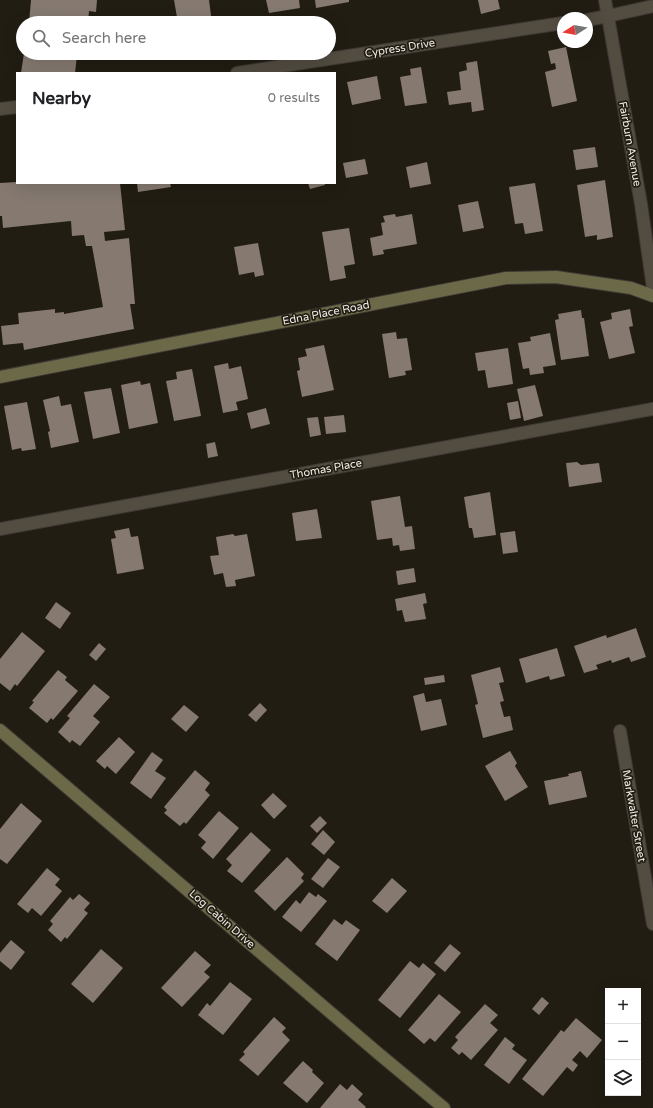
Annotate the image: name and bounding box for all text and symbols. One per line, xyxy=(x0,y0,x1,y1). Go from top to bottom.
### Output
north arrow xyxy=(557,12,593,48)
search box xyxy=(16,16,336,60)
icon: search xyxy=(30,27,52,49)
text: Search here xyxy=(62,29,146,47)
street label: Cypress Drive xyxy=(364,36,436,60)
text: Nearby xyxy=(32,88,91,109)
text: 0 results xyxy=(268,90,320,106)
street label: Fairburn Avenue xyxy=(616,101,644,187)
street label: Edna Place Road xyxy=(281,298,371,328)
street label: Thomas Place xyxy=(289,456,363,482)
street label: Markwalter Street xyxy=(619,769,649,863)
street label: Log Cabin Drive xyxy=(186,887,258,951)
map controls xyxy=(605,988,641,1096)
button: + xyxy=(605,988,641,1024)
button: − xyxy=(605,1024,641,1060)
button: layers xyxy=(605,1060,641,1096)

